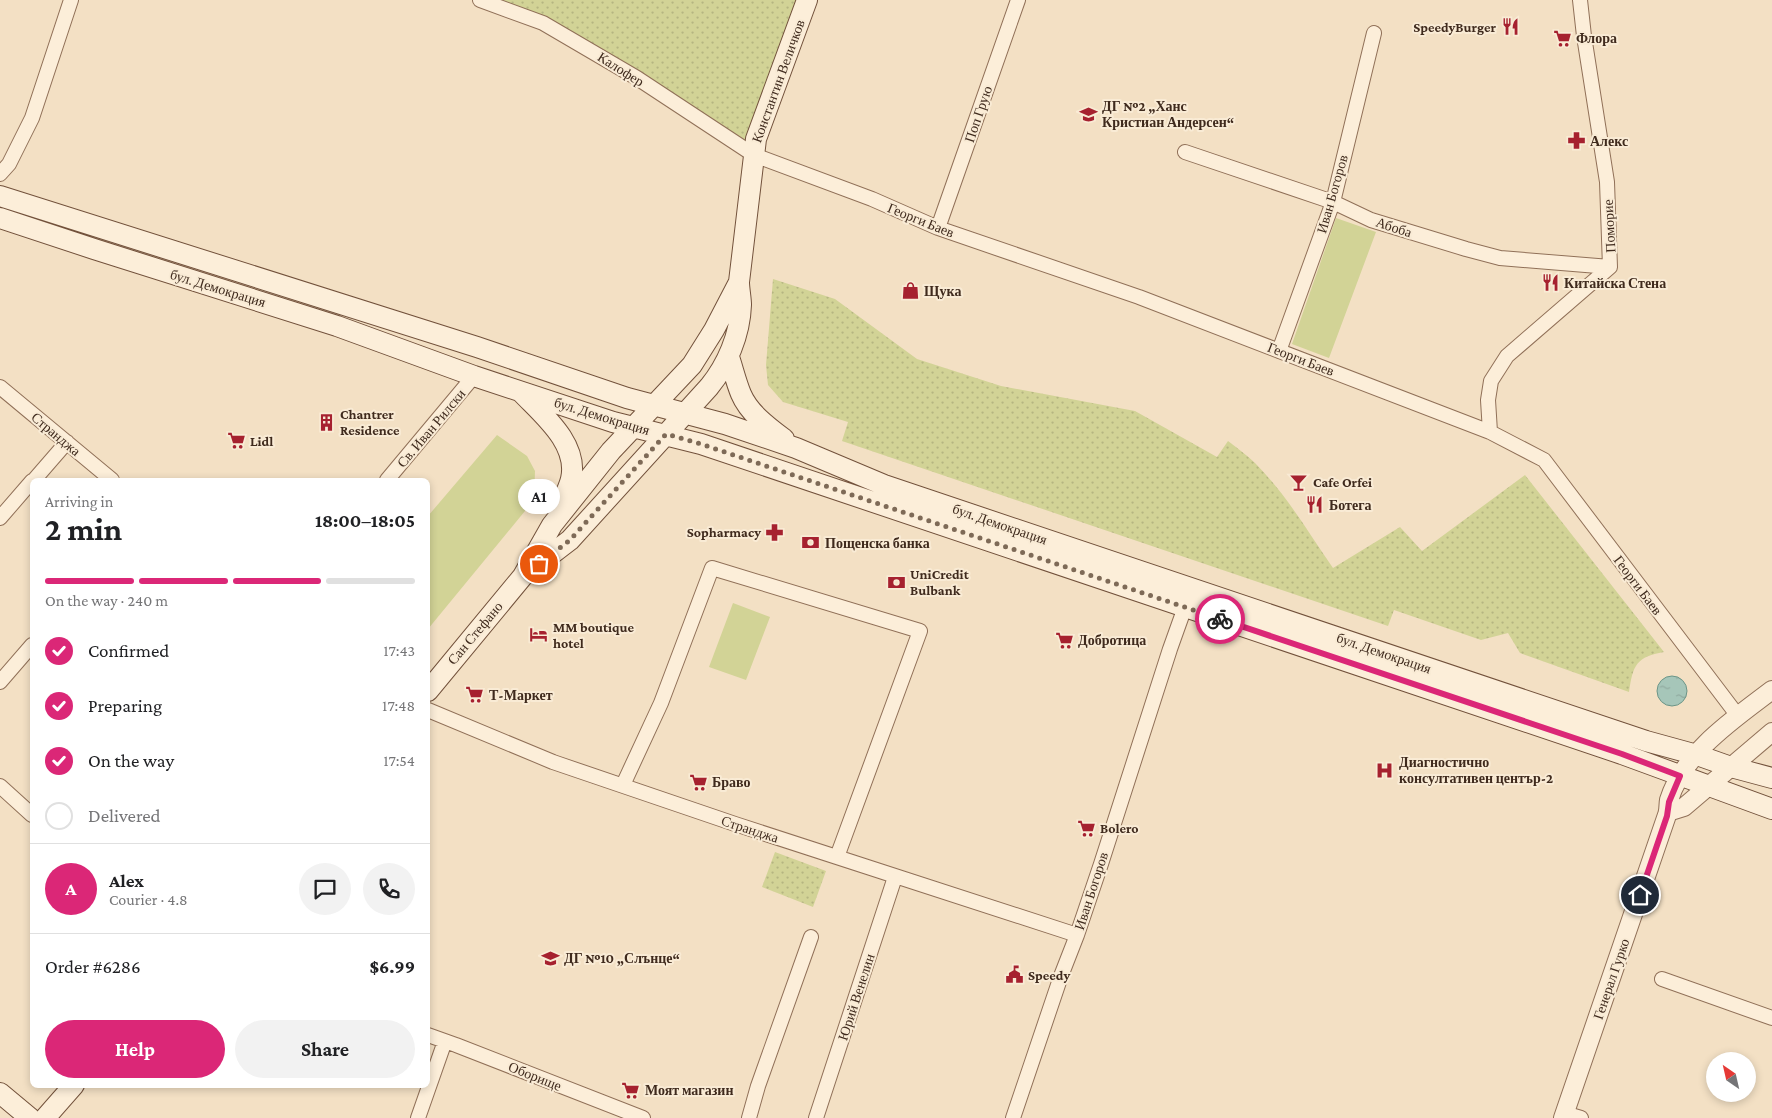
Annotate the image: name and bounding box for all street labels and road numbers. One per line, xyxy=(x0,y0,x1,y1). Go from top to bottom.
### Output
street label: Константин Величков xyxy=(748,17,808,145)
street label: Калофер xyxy=(595,48,647,90)
street label: Поп Грую xyxy=(961,84,995,144)
street label: Иван Богоров xyxy=(1313,153,1351,235)
street label: Георги Баев xyxy=(885,199,957,241)
street label: Поморие xyxy=(1600,199,1618,253)
street label: Абоба xyxy=(1374,214,1415,241)
street label: бул. Демокрация xyxy=(168,266,268,310)
street label: Георги Баев xyxy=(1265,339,1337,379)
street label: Св. Иван Рилски xyxy=(394,385,469,470)
street label: бул. Демокрация xyxy=(552,394,652,438)
street label: Странджа xyxy=(28,409,84,460)
street label: бул. Демокрация xyxy=(951,500,1050,548)
street label: Георги Баев xyxy=(1610,552,1666,618)
street label: Сан Стефано xyxy=(444,598,506,668)
street label: бул. Демокрация xyxy=(1335,629,1434,677)
street label: Странджа xyxy=(719,812,781,846)
street label: Иван Богоров xyxy=(1071,850,1111,932)
street label: Генерал Гурко xyxy=(1590,936,1632,1022)
street label: Юрий Венелин xyxy=(834,951,878,1042)
street label: Оборище xyxy=(506,1058,564,1094)

